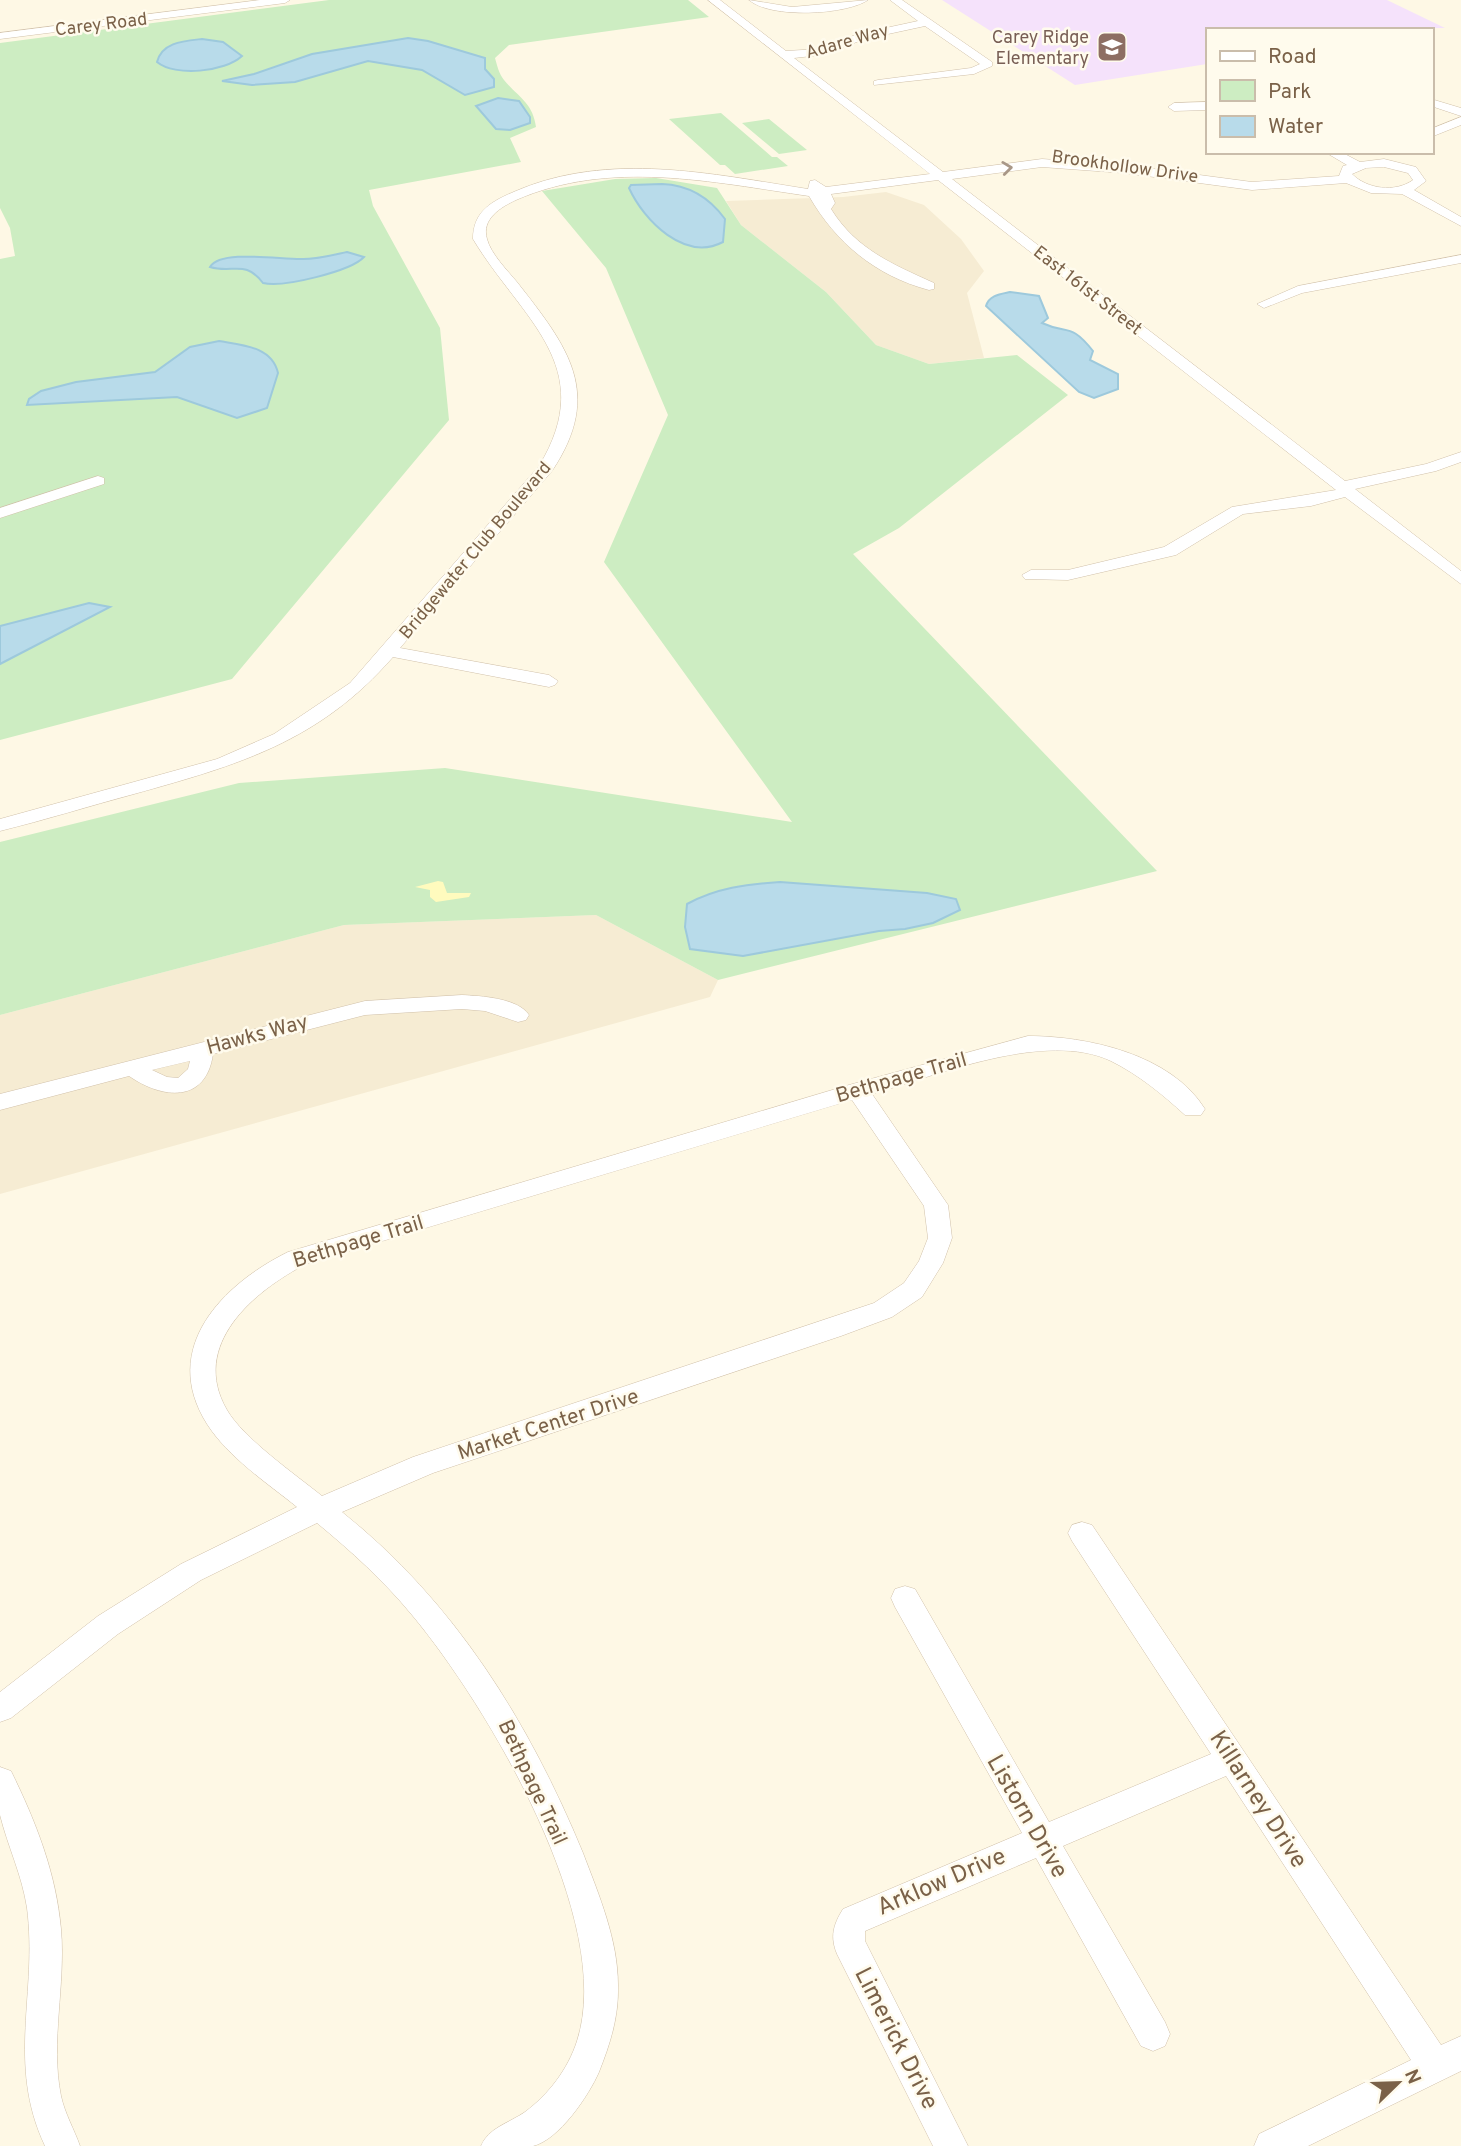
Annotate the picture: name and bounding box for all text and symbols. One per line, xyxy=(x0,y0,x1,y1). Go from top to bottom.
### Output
street label: Carey Road xyxy=(54,8,149,43)
street label: Adare Way xyxy=(803,20,892,65)
place label: Carey Ridge Elementary xyxy=(992,27,1089,71)
legend xyxy=(1206,28,1433,154)
school or university icon: Carey Ridge Elementary xyxy=(1095,30,1129,64)
text: Road xyxy=(1268,44,1317,71)
text: Park xyxy=(1268,79,1311,106)
text: Water xyxy=(1268,114,1323,141)
street label: Brookhollow Drive xyxy=(1050,146,1200,189)
one-way arrow xyxy=(1002,160,1013,175)
street label: East 161st Street xyxy=(1028,241,1146,341)
street label: Bridgewater Club Boulevard xyxy=(395,457,557,644)
street label: Hawks Way xyxy=(204,1009,311,1062)
street label: Bethpage Trail xyxy=(833,1047,970,1110)
street label: Bethpage Trail xyxy=(290,1210,427,1275)
street label: Market Center Drive xyxy=(454,1383,642,1467)
street label: Bethpage Trail xyxy=(491,1716,572,1850)
street label: Killarney Drive xyxy=(1202,1726,1313,1875)
street label: Listorn Drive xyxy=(979,1750,1074,1884)
street label: Arklow Drive xyxy=(873,1842,1011,1923)
street label: Limerick Drive xyxy=(846,1963,944,2115)
north arrow xyxy=(1363,2048,1433,2118)
text: N xyxy=(1398,2066,1426,2088)

